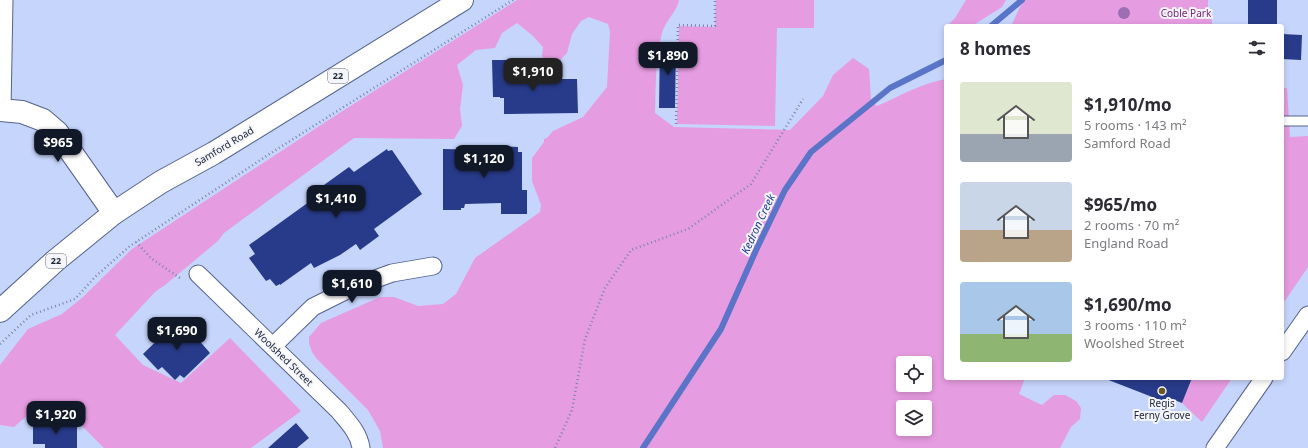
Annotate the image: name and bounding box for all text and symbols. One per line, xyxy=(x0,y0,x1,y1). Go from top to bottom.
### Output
park label: Coble Park xyxy=(1161,6,1212,20)
text: 8 homes xyxy=(960,37,1031,60)
icon: filters xyxy=(1246,37,1268,59)
pin: $1,890 xyxy=(635,42,701,76)
text: $1,890 xyxy=(648,46,688,64)
pin: $1,910 xyxy=(500,58,566,92)
text: $1,910 xyxy=(513,62,553,80)
road number: 22 xyxy=(328,69,348,83)
text: $1,910/mo xyxy=(1084,93,1172,116)
icon: home xyxy=(992,98,1040,146)
text: 5 rooms · 143 m² xyxy=(1084,116,1187,134)
street label: Samford Road xyxy=(192,123,256,169)
pin: $965 xyxy=(34,129,82,163)
text: $965 xyxy=(43,133,73,151)
text: Samford Road xyxy=(1084,134,1171,152)
pin: $1,120 xyxy=(451,145,517,179)
text: $1,120 xyxy=(464,149,504,167)
pin: $1,410 xyxy=(303,185,369,219)
text: $1,410 xyxy=(316,189,356,207)
water label: Kedron Creek xyxy=(737,191,778,256)
text: $965/mo xyxy=(1084,193,1157,216)
icon: home xyxy=(992,198,1040,246)
text: 2 rooms · 70 m² xyxy=(1084,216,1179,234)
text: England Road xyxy=(1084,234,1169,252)
road number: 22 xyxy=(46,254,66,268)
pin: $1,610 xyxy=(319,270,385,304)
text: $1,610 xyxy=(332,274,372,292)
text: $1,690/mo xyxy=(1084,293,1172,316)
icon: home xyxy=(992,298,1040,346)
text: 3 rooms · 110 m² xyxy=(1084,316,1187,334)
pin: $1,690 xyxy=(144,317,210,351)
text: $1,690 xyxy=(157,321,197,339)
street label: Woolshed Street xyxy=(251,325,317,389)
text: Woolshed Street xyxy=(1084,334,1184,352)
map controls xyxy=(896,356,932,436)
button: locate xyxy=(896,356,932,392)
marker: Regis Ferny Grove xyxy=(1157,386,1167,396)
place label: Regis Ferny Grove xyxy=(1134,396,1191,422)
button: layers xyxy=(896,400,932,436)
pin: $1,920 xyxy=(23,401,89,435)
text: $1,920 xyxy=(36,405,76,423)

